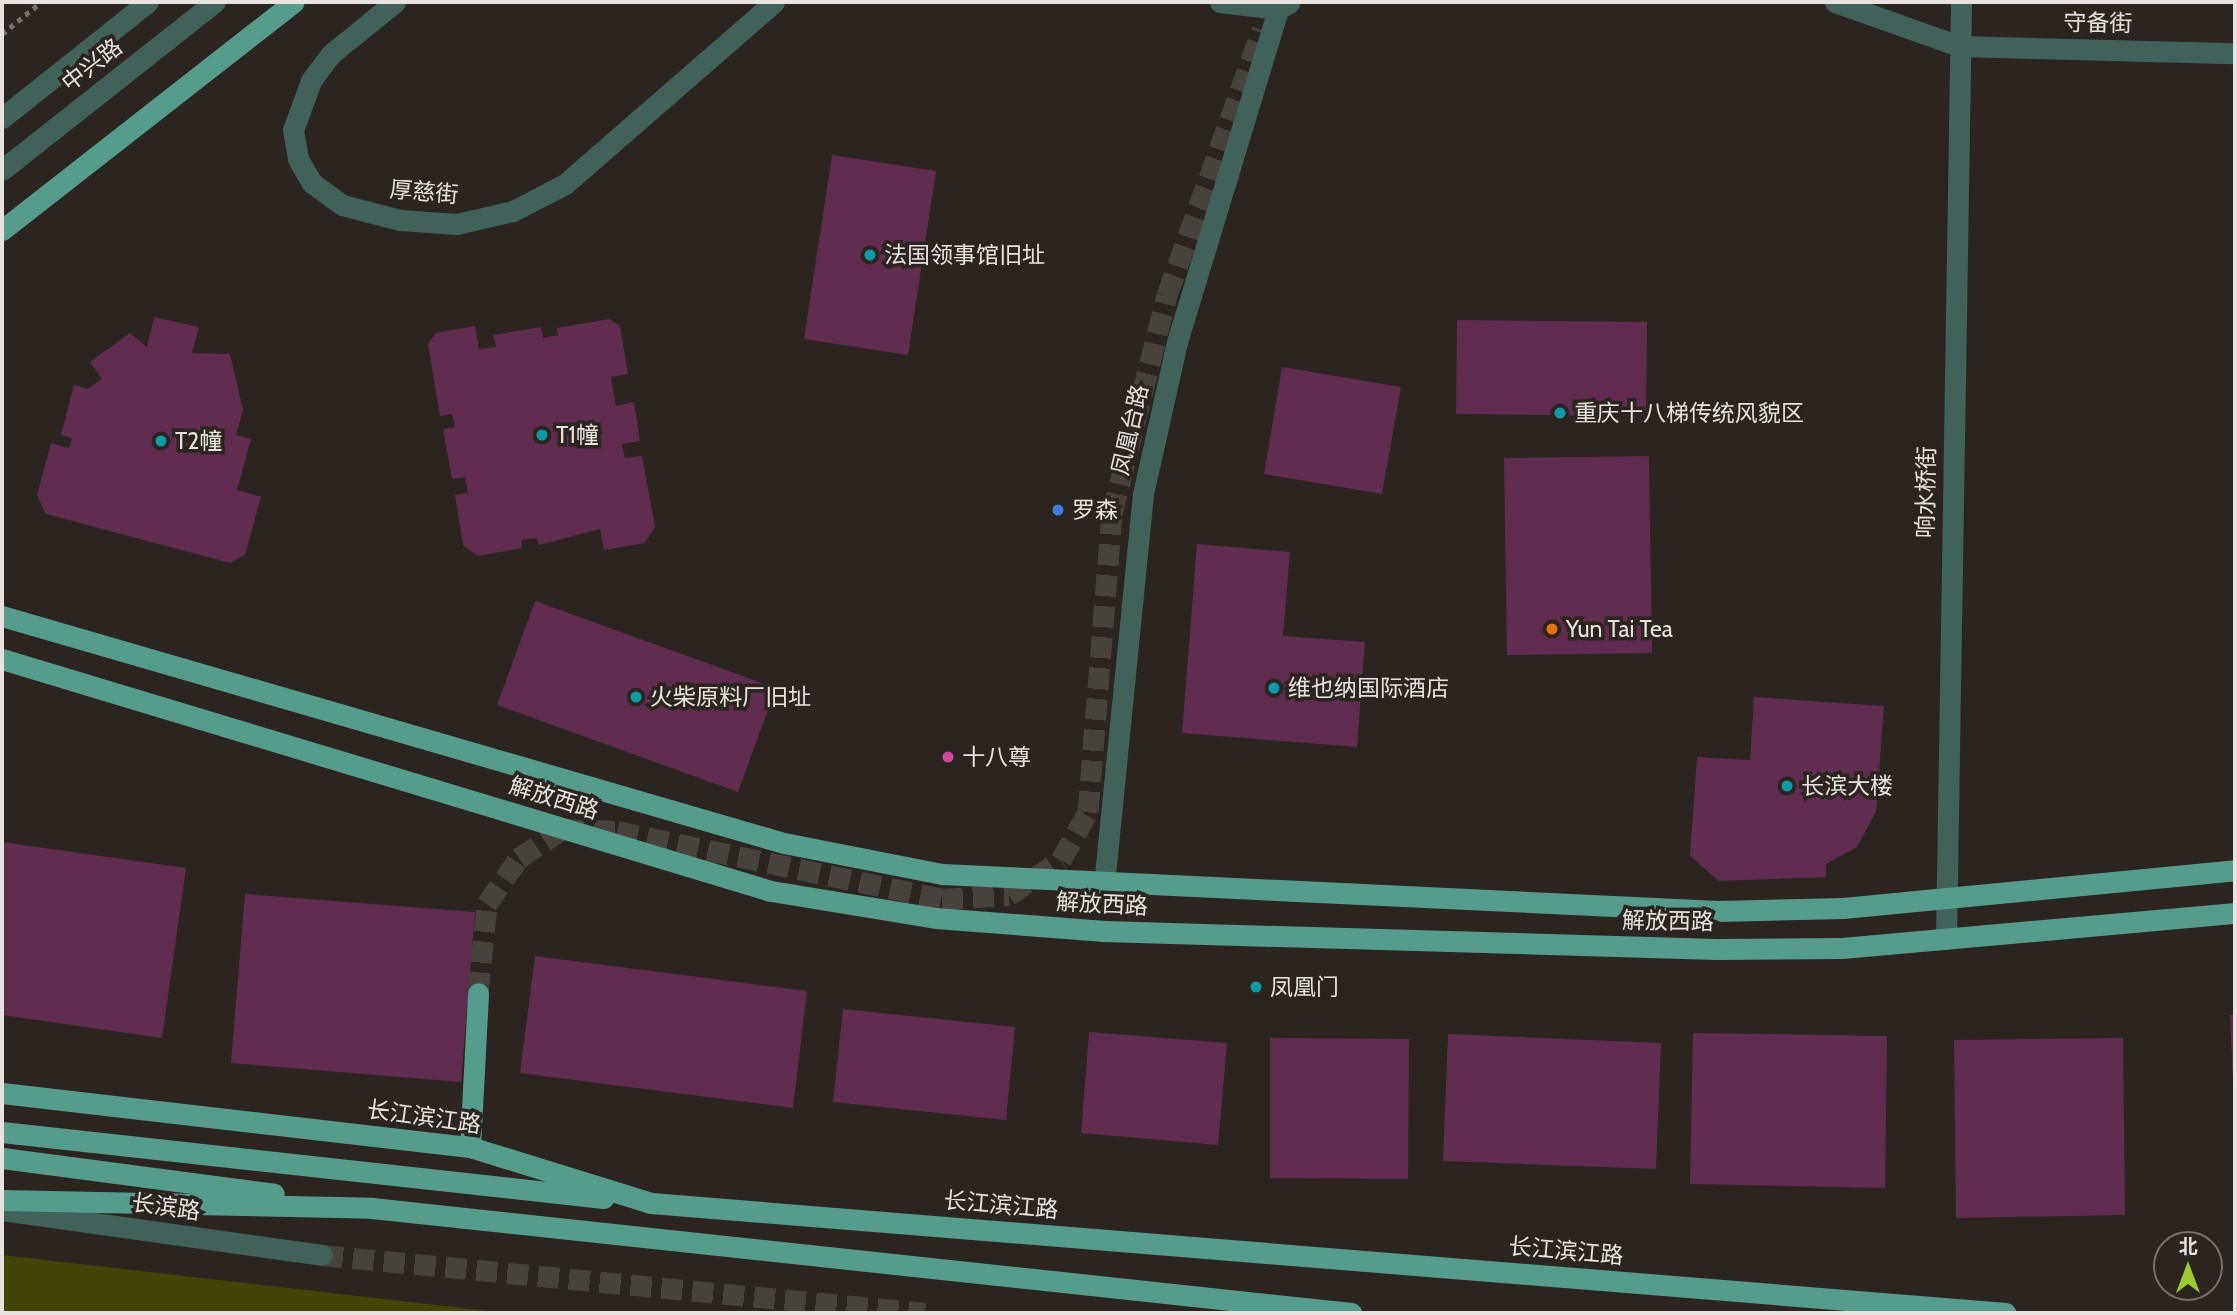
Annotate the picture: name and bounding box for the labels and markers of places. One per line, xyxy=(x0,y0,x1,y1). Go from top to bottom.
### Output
place label: 法国领事馆旧址 xyxy=(884,241,1045,269)
marker: 法国领事馆旧址 xyxy=(862,247,878,263)
place label: 重庆十八梯传统风貌区 xyxy=(1574,399,1804,427)
marker: 重庆十八梯传统风貌区 xyxy=(1552,405,1568,421)
place label: T1幢 xyxy=(556,421,599,449)
place label: T2幢 xyxy=(175,427,222,455)
marker: T1幢 xyxy=(534,427,550,443)
marker: T2幢 xyxy=(153,433,169,449)
place label: 罗森 xyxy=(1072,496,1118,524)
marker: 罗森 xyxy=(1050,502,1066,518)
place label: Yun Tai Tea xyxy=(1566,615,1673,643)
marker: Yun Tai Tea xyxy=(1544,621,1560,637)
place label: 维也纳国际酒店 xyxy=(1288,674,1449,702)
marker: 维也纳国际酒店 xyxy=(1266,680,1282,696)
place label: 火柴原料厂旧址 xyxy=(650,683,811,711)
marker: 火柴原料厂旧址 xyxy=(628,689,644,705)
place label: 十八尊 xyxy=(962,743,1031,771)
marker: 十八尊 xyxy=(940,749,956,765)
place label: 长滨大楼 xyxy=(1801,772,1893,800)
marker: 长滨大楼 xyxy=(1779,778,1795,794)
place label: 凤凰门 xyxy=(1270,973,1339,1001)
marker: 凤凰门 xyxy=(1248,979,1264,995)

